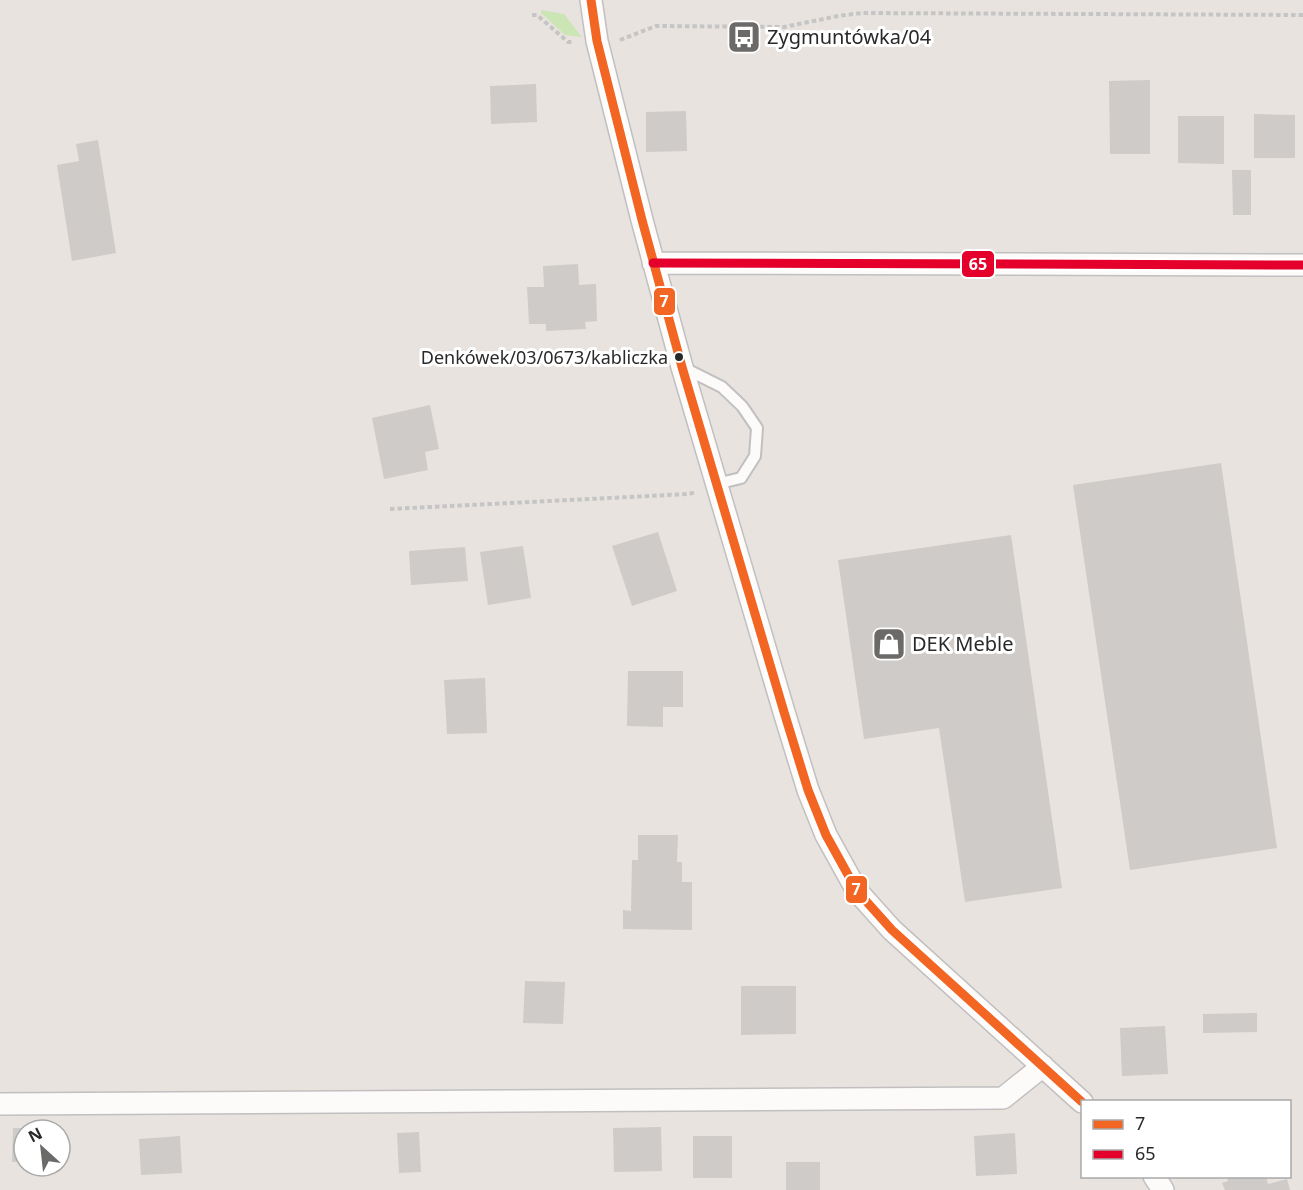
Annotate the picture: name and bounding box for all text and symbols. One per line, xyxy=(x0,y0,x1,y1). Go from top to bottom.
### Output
bus stop icon: Zygmuntówka/04 xyxy=(726,19,762,55)
place label: Zygmuntówka/04 xyxy=(767,23,932,50)
line badge: 65 xyxy=(961,250,995,278)
text: 65 xyxy=(969,253,987,275)
line badge: 7 xyxy=(653,287,676,316)
text: 7 xyxy=(659,290,669,312)
place label: Denkówek/03/0673/kabliczka xyxy=(421,345,668,369)
marker: Denkówek/03/0673/kabliczka xyxy=(673,351,685,363)
shop icon: DEK Meble xyxy=(871,626,907,662)
place label: DEK Meble xyxy=(912,630,1013,657)
line badge: 7 xyxy=(845,875,868,904)
text: 7 xyxy=(851,878,861,900)
legend xyxy=(1081,1100,1291,1178)
text: 7 xyxy=(1135,1111,1145,1135)
north arrow xyxy=(12,1118,72,1178)
text: N xyxy=(24,1122,46,1147)
text: 65 xyxy=(1135,1141,1156,1165)

